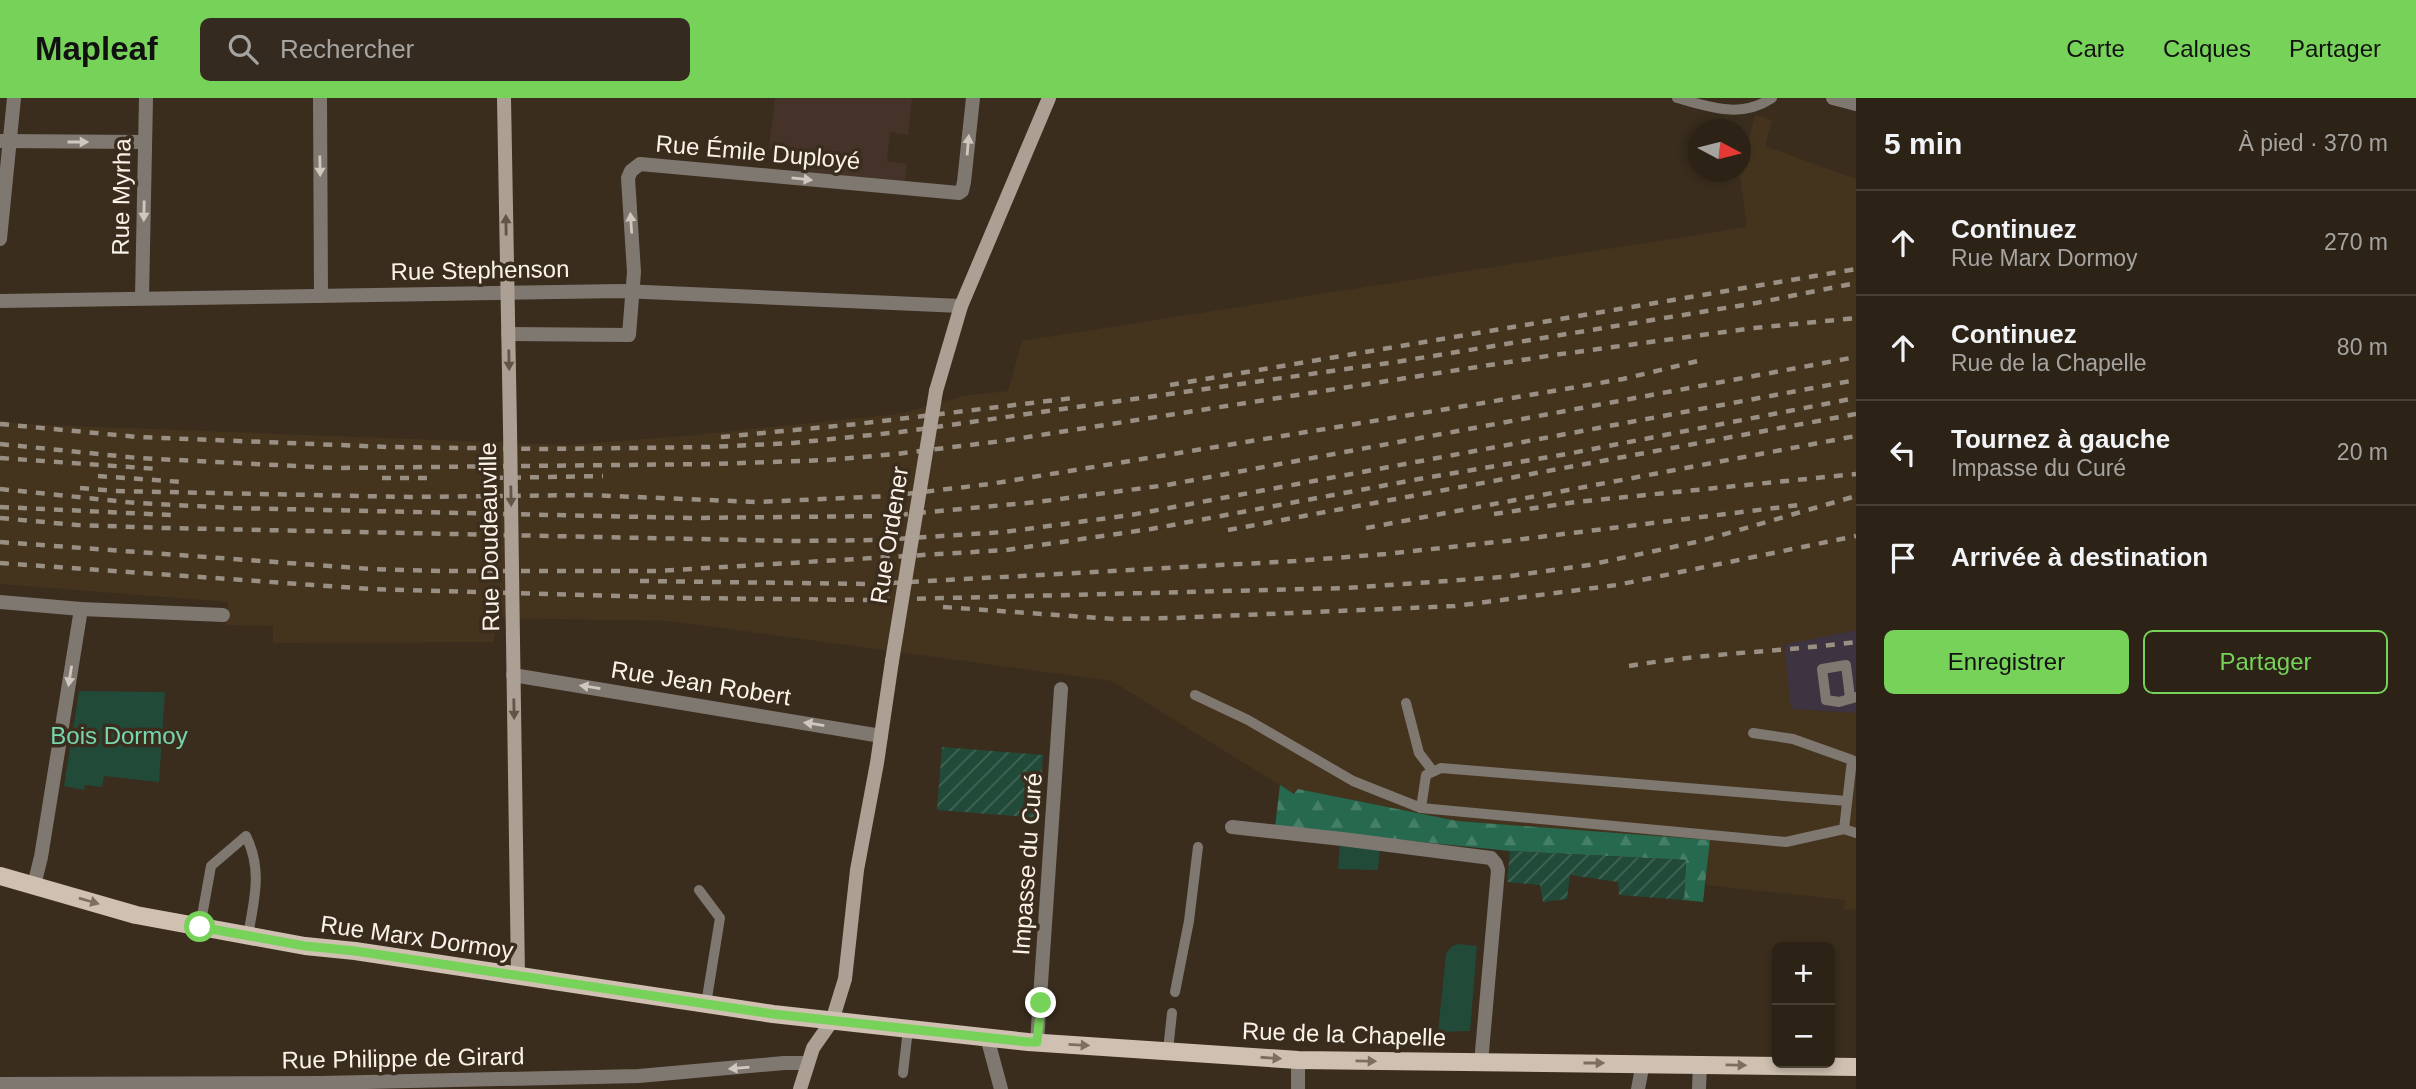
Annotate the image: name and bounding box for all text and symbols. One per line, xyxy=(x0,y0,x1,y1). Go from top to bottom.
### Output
search box xyxy=(200,18,690,81)
text: Mapleaf xyxy=(35,30,158,67)
icon: search xyxy=(224,30,262,68)
text: Rechercher xyxy=(280,34,414,64)
text: Carte xyxy=(2066,35,2125,62)
text: Calques xyxy=(2163,35,2251,62)
text: Partager xyxy=(2289,35,2381,62)
north arrow xyxy=(1688,119,1751,182)
text: 5 min xyxy=(1884,127,1962,160)
street label: Rue Émile Duployé xyxy=(654,130,862,174)
text: À pied · 370 m xyxy=(2238,130,2388,156)
one-way arrow xyxy=(963,133,974,155)
one-way arrow xyxy=(67,136,89,148)
street label: Rue Myrha xyxy=(106,137,136,256)
one-way arrow xyxy=(315,155,326,177)
one-way arrow xyxy=(792,173,814,184)
one-way arrow xyxy=(138,200,150,222)
one-way arrow xyxy=(625,212,636,234)
one-way arrow xyxy=(500,213,512,235)
text: Continuez xyxy=(1951,214,2077,244)
icon: ahead xyxy=(1884,224,1922,262)
text: 270 m xyxy=(2324,229,2388,255)
text: Rue Marx Dormoy xyxy=(1951,245,2138,271)
street label: Rue Stephenson xyxy=(390,255,570,285)
text: Continuez xyxy=(1951,319,2077,349)
icon: ahead xyxy=(1884,329,1922,367)
text: 80 m xyxy=(2337,334,2388,360)
one-way arrow xyxy=(503,349,514,371)
text: Rue de la Chapelle xyxy=(1951,350,2147,376)
text: Tournez à gauche xyxy=(1951,424,2170,454)
icon: left xyxy=(1884,434,1922,472)
text: 20 m xyxy=(2337,439,2388,465)
street label: Rue Doudeauville xyxy=(474,442,504,632)
text: Impasse du Curé xyxy=(1951,455,2126,481)
street label: Rue Ordener xyxy=(865,464,913,606)
one-way arrow xyxy=(505,485,517,507)
icon: arrive xyxy=(1884,539,1922,577)
text: Arrivée à destination xyxy=(1951,542,2208,572)
button: Enregistrer xyxy=(1884,630,2129,694)
button: Partager xyxy=(2143,630,2388,694)
street label: Rue Jean Robert xyxy=(609,655,793,711)
one-way arrow xyxy=(64,665,75,687)
one-way arrow xyxy=(578,681,600,692)
one-way arrow xyxy=(508,698,520,720)
one-way arrow xyxy=(803,718,825,729)
park label: Bois Dormoy xyxy=(50,722,188,749)
street label: Impasse du Curé xyxy=(1007,772,1047,956)
one-way arrow xyxy=(78,896,99,906)
street label: Rue Marx Dormoy xyxy=(319,910,515,964)
route start xyxy=(184,911,215,942)
map controls xyxy=(1772,942,1835,1068)
button: + xyxy=(1772,942,1835,1005)
route end xyxy=(1025,987,1056,1018)
button: − xyxy=(1772,1005,1835,1068)
street label: Rue de la Chapelle xyxy=(1242,1017,1446,1051)
one-way arrow xyxy=(1069,1040,1091,1051)
street label: Rue Philippe de Girard xyxy=(281,1042,525,1074)
one-way arrow xyxy=(1260,1053,1282,1064)
one-way arrow xyxy=(1355,1055,1377,1067)
one-way arrow xyxy=(1583,1057,1605,1069)
one-way arrow xyxy=(1725,1059,1747,1070)
one-way arrow xyxy=(728,1063,750,1074)

